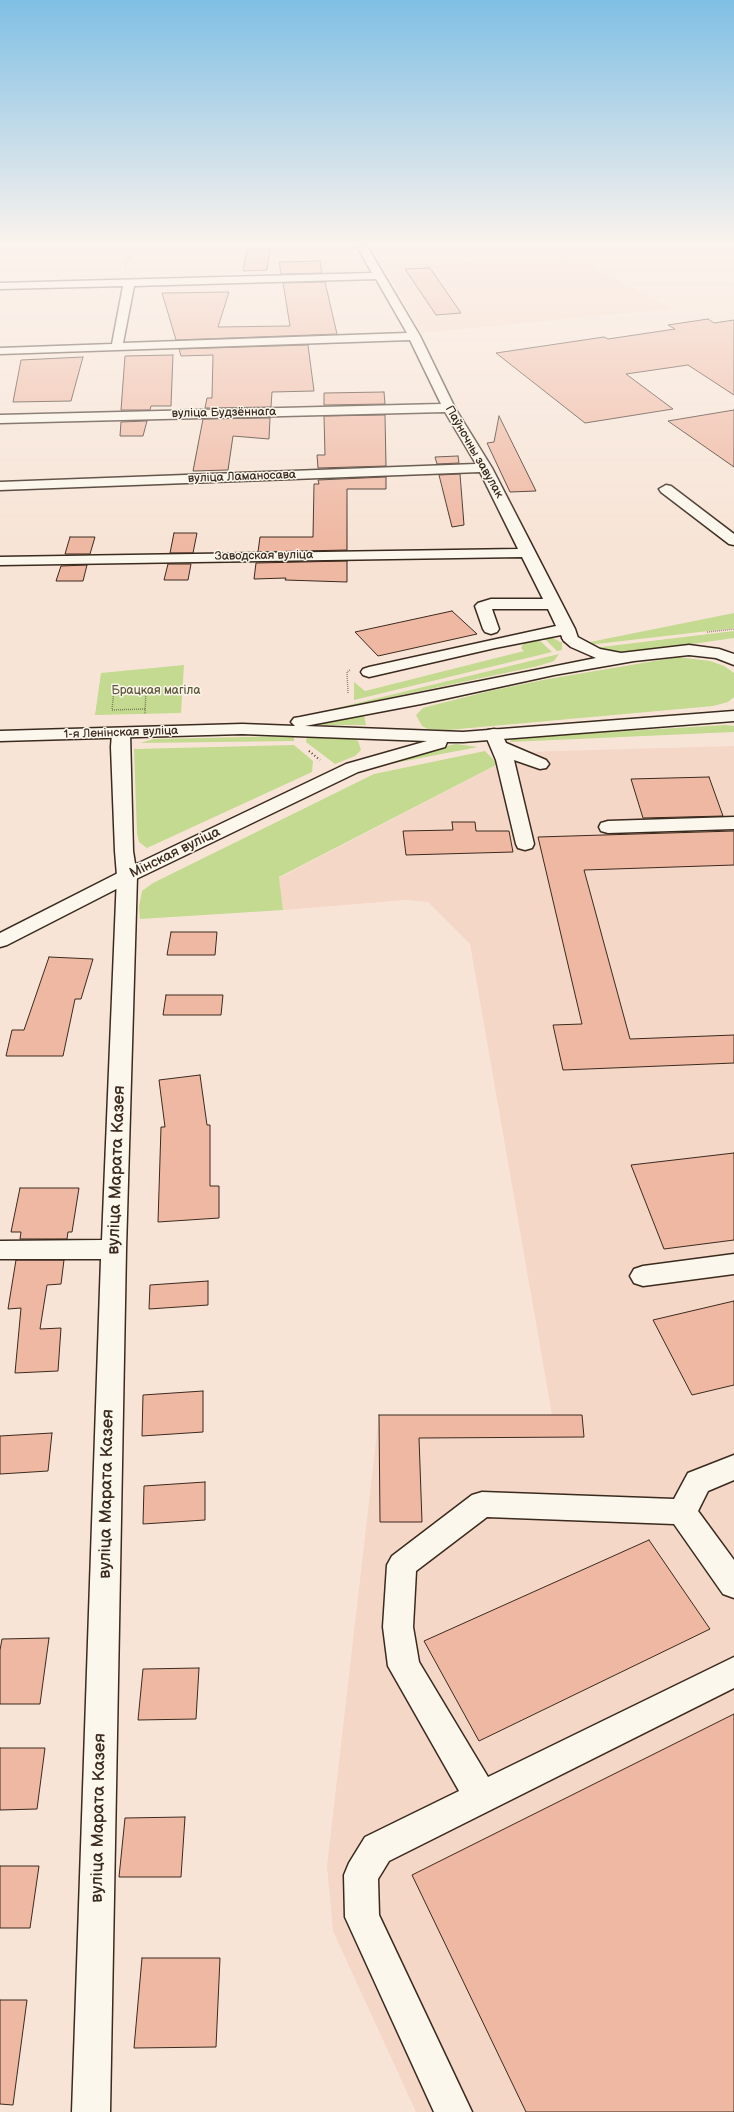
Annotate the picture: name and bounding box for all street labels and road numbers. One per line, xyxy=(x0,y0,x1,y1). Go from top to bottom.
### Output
street label: Паўночны завулак xyxy=(442,403,506,501)
street label: вуліца Будзённага xyxy=(172,405,276,421)
street label: вуліца Ламаносава xyxy=(188,468,296,486)
street label: Заводская вуліца xyxy=(215,548,313,564)
street label: 1-я Ленінская вуліца xyxy=(63,724,179,742)
street label: Мінская вуліца xyxy=(127,824,223,882)
street label: вуліца Марата Казея xyxy=(104,1085,130,1255)
street label: вуліца Марата Казея xyxy=(95,1409,119,1579)
street label: вуліца Марата Казея xyxy=(87,1733,111,1903)

